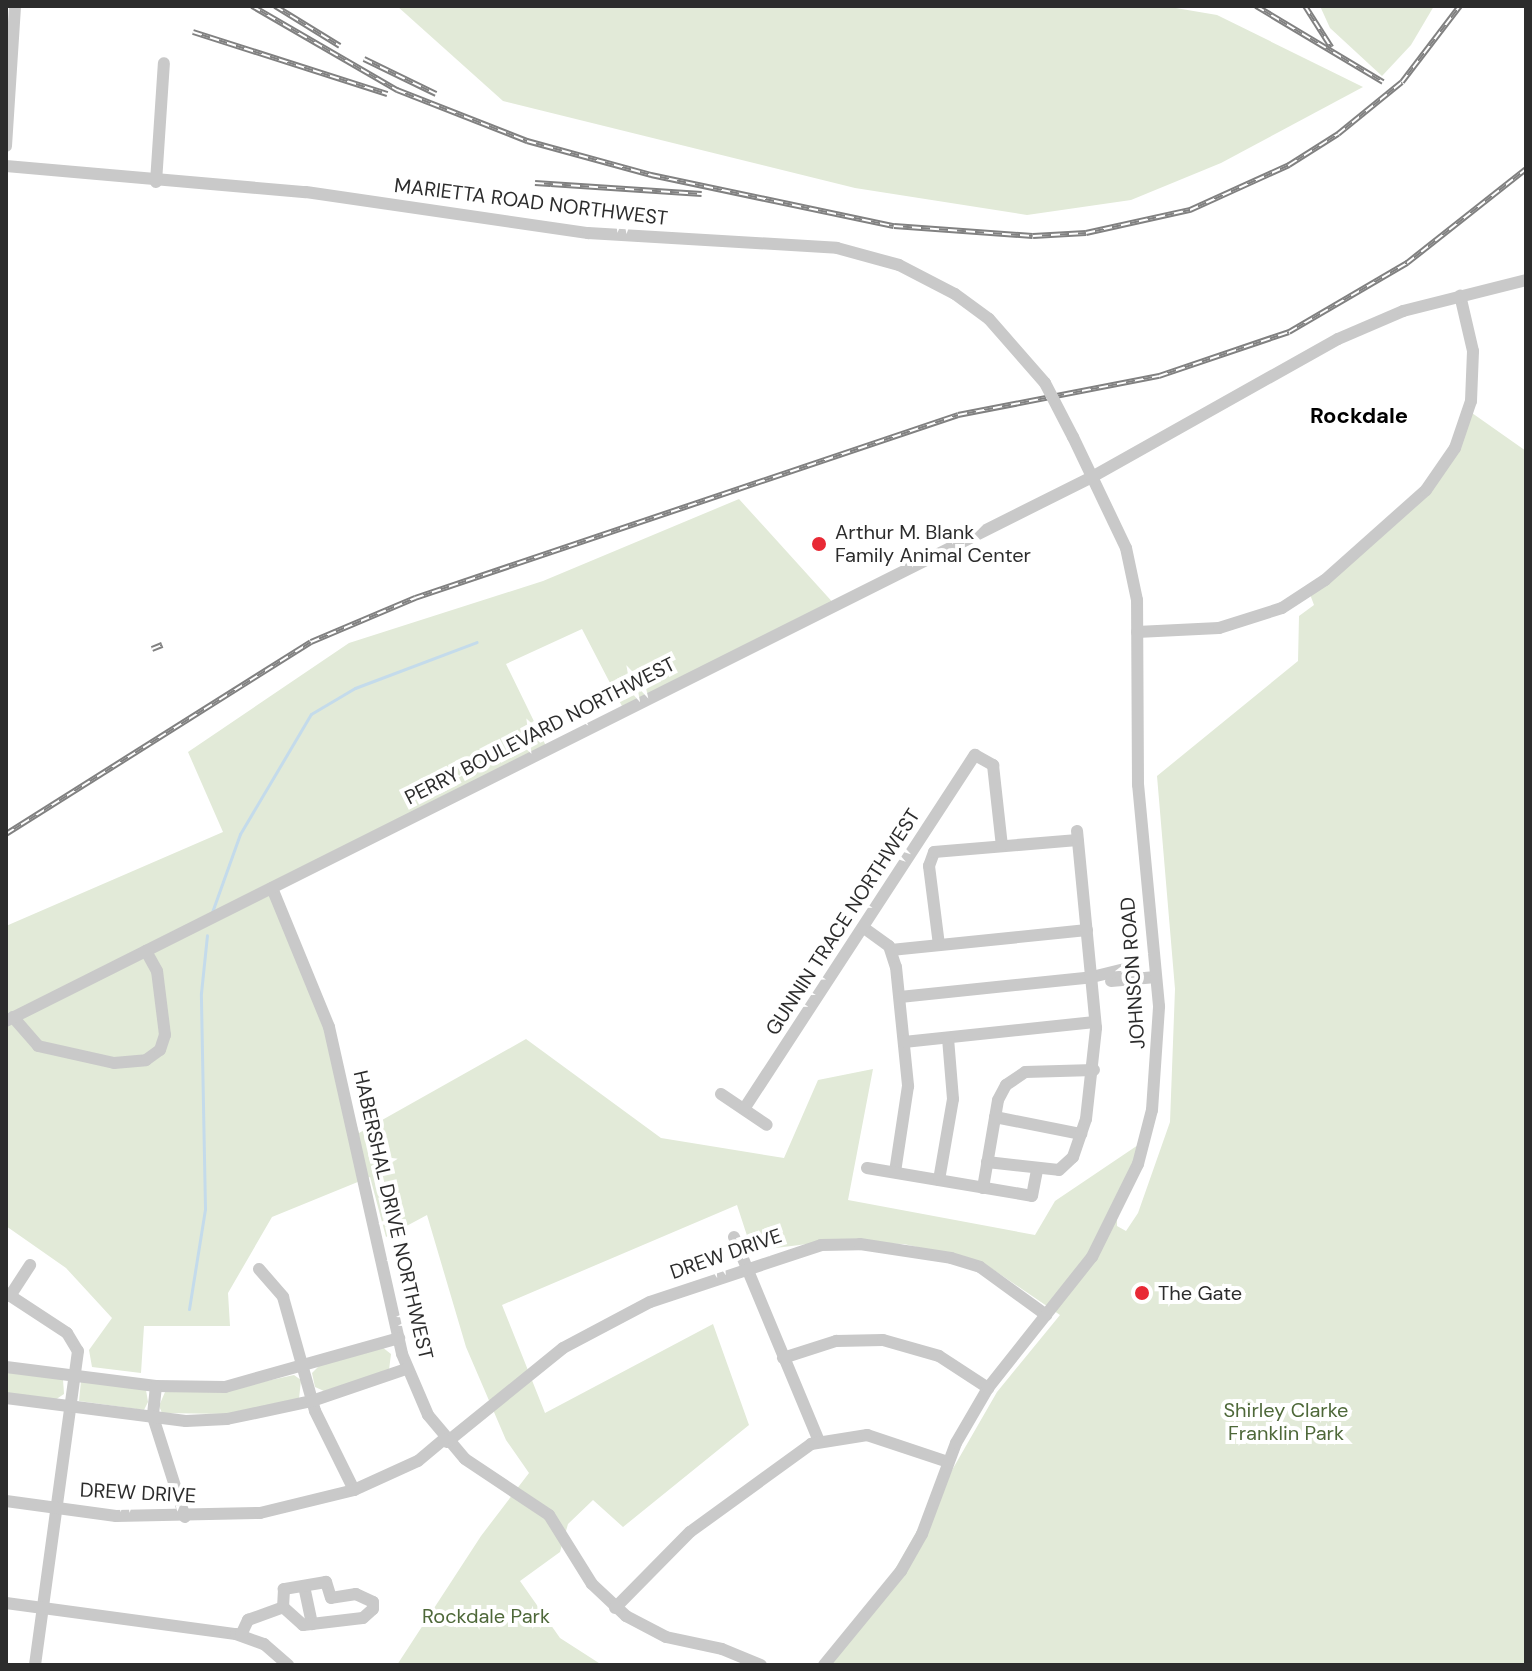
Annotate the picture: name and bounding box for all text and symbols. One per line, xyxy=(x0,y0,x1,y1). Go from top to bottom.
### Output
street label: MARIETTA ROAD NORTHWEST xyxy=(393,173,669,231)
district label: Rockdale xyxy=(1310,403,1408,429)
place label: Arthur M. Blank Family Animal Center xyxy=(835,520,1031,567)
marker: Arthur M. Blank Family Animal Center xyxy=(810,535,828,553)
street label: PERRY BOULEVARD NORTHWEST xyxy=(401,652,679,810)
street label: GUNNIN TRACE NORTHWEST xyxy=(761,804,925,1040)
street label: JOHNSON ROAD xyxy=(1116,896,1150,1050)
street label: HABERSHAL DRIVE NORTHWEST xyxy=(348,1068,438,1362)
street label: DREW DRIVE xyxy=(667,1224,785,1284)
place label: The Gate xyxy=(1158,1281,1242,1305)
marker: The Gate xyxy=(1133,1284,1151,1302)
park label: Shirley Clarke Franklin Park xyxy=(1224,1399,1348,1446)
street label: DREW DRIVE xyxy=(79,1478,197,1508)
park label: Rockdale Park xyxy=(422,1604,550,1628)

